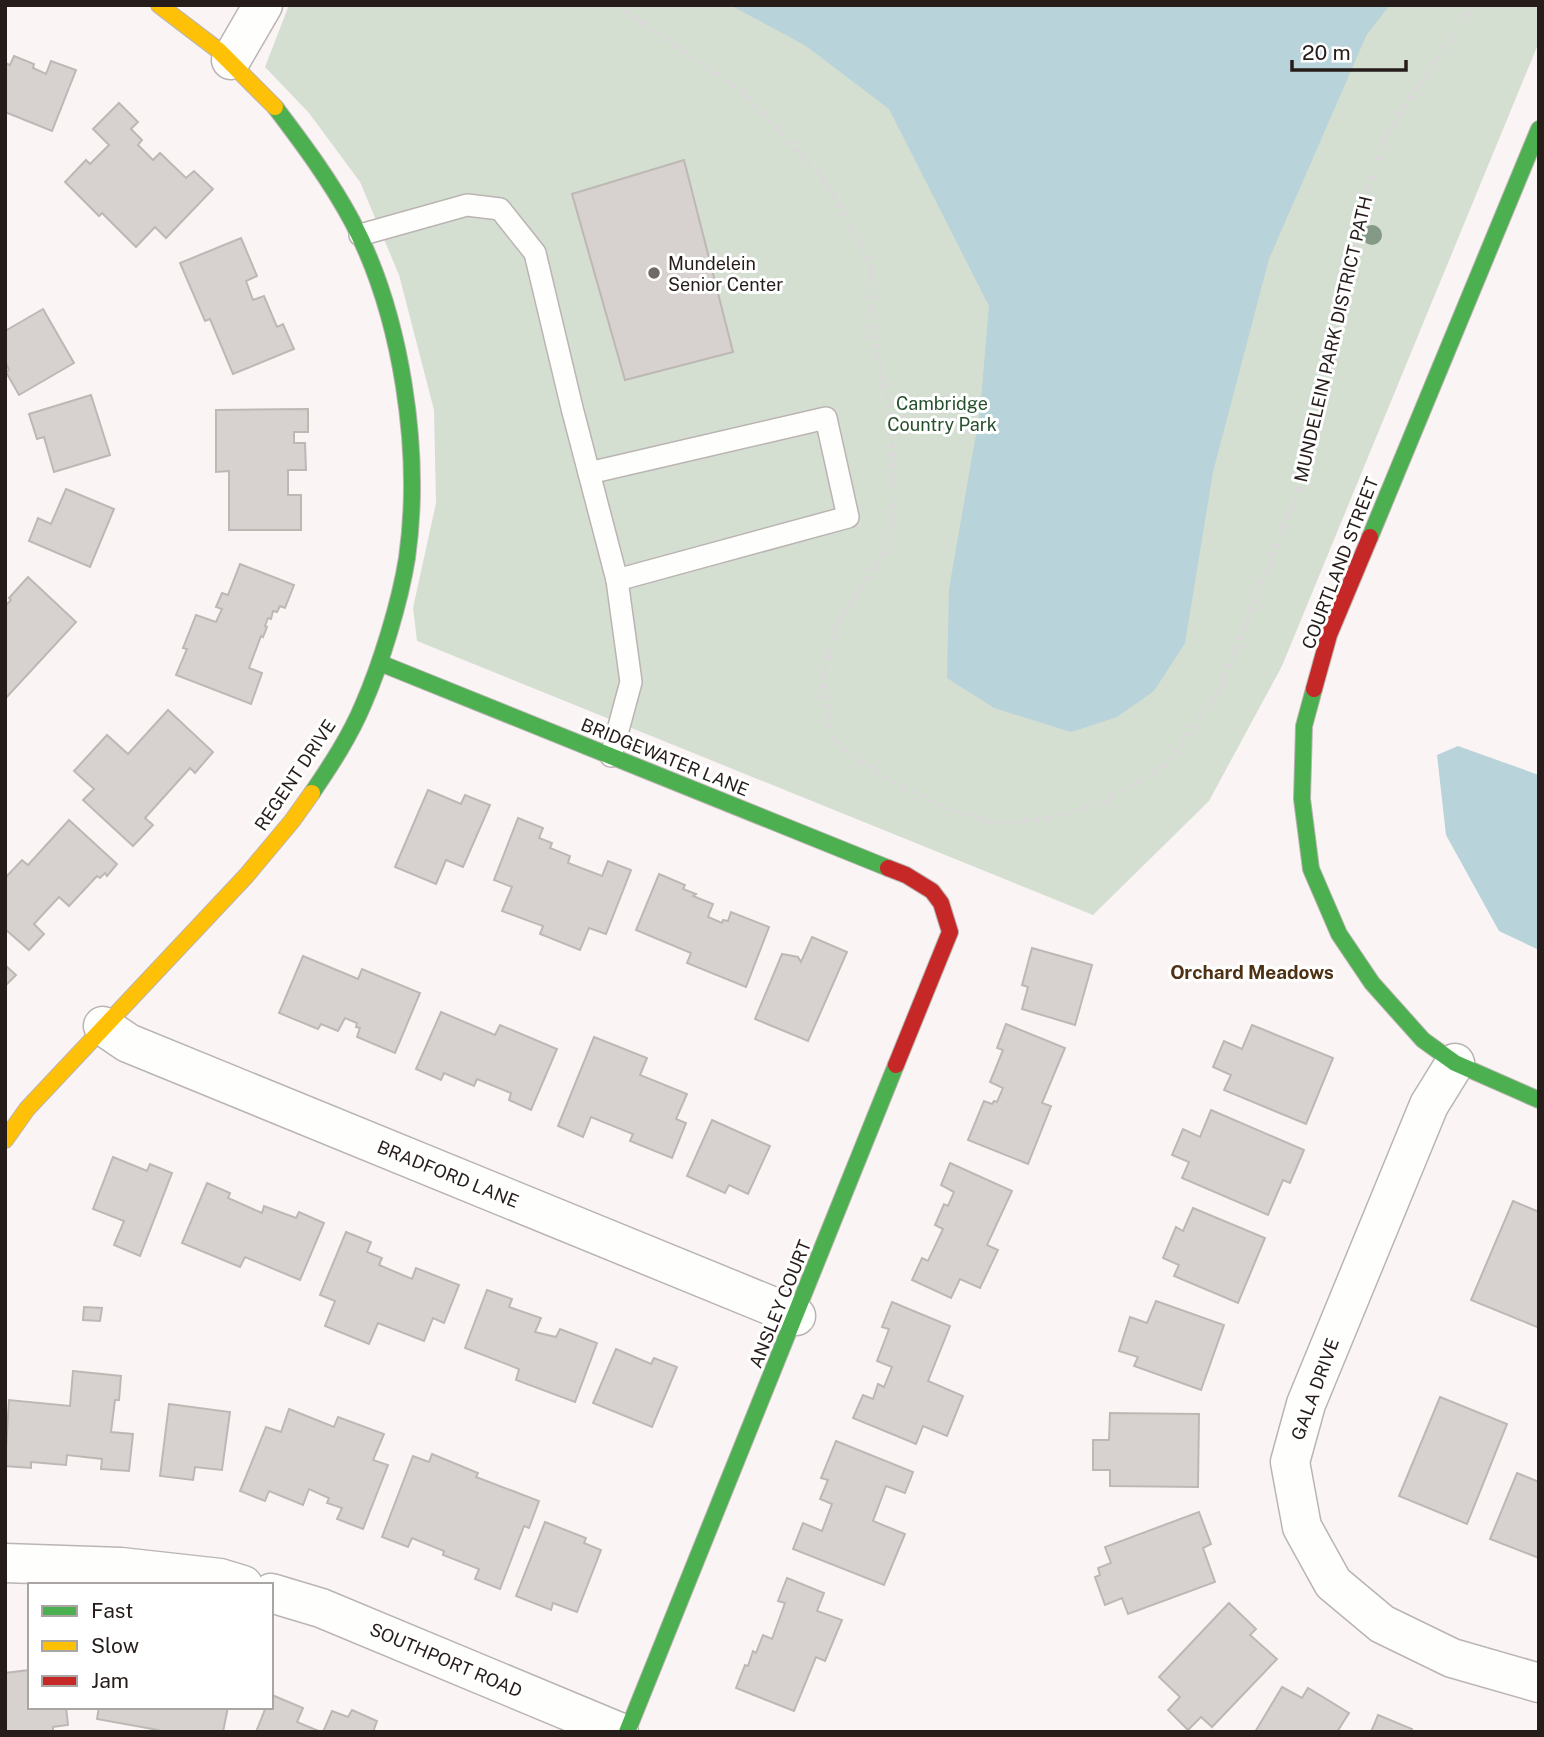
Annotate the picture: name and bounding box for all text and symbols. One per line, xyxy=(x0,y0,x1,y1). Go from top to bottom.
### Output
scale bar xyxy=(1292,28,1406,72)
text: 20 m xyxy=(1302,40,1351,65)
street label: MUNDELEIN PARK DISTRICT PATH xyxy=(1290,194,1376,484)
place label: Mundelein Senior Center xyxy=(668,253,783,295)
marker: Mundelein Senior Center xyxy=(646,265,662,281)
park label: Cambridge Country Park xyxy=(887,393,997,435)
street label: COURTLAND STREET xyxy=(1297,474,1383,652)
street label: BRIDGEWATER LANE xyxy=(578,714,752,800)
street label: REGENT DRIVE xyxy=(250,715,340,835)
district label: Orchard Meadows xyxy=(1170,961,1334,983)
street label: BRADFORD LANE xyxy=(374,1136,522,1212)
street label: ANSLEY COURT xyxy=(745,1237,815,1371)
street label: GALA DRIVE xyxy=(1287,1335,1343,1443)
legend xyxy=(28,1583,273,1709)
text: Fast xyxy=(91,1598,133,1623)
street label: SOUTHPORT ROAD xyxy=(367,1618,525,1702)
text: Slow xyxy=(91,1633,139,1658)
text: Jam xyxy=(91,1668,129,1693)

